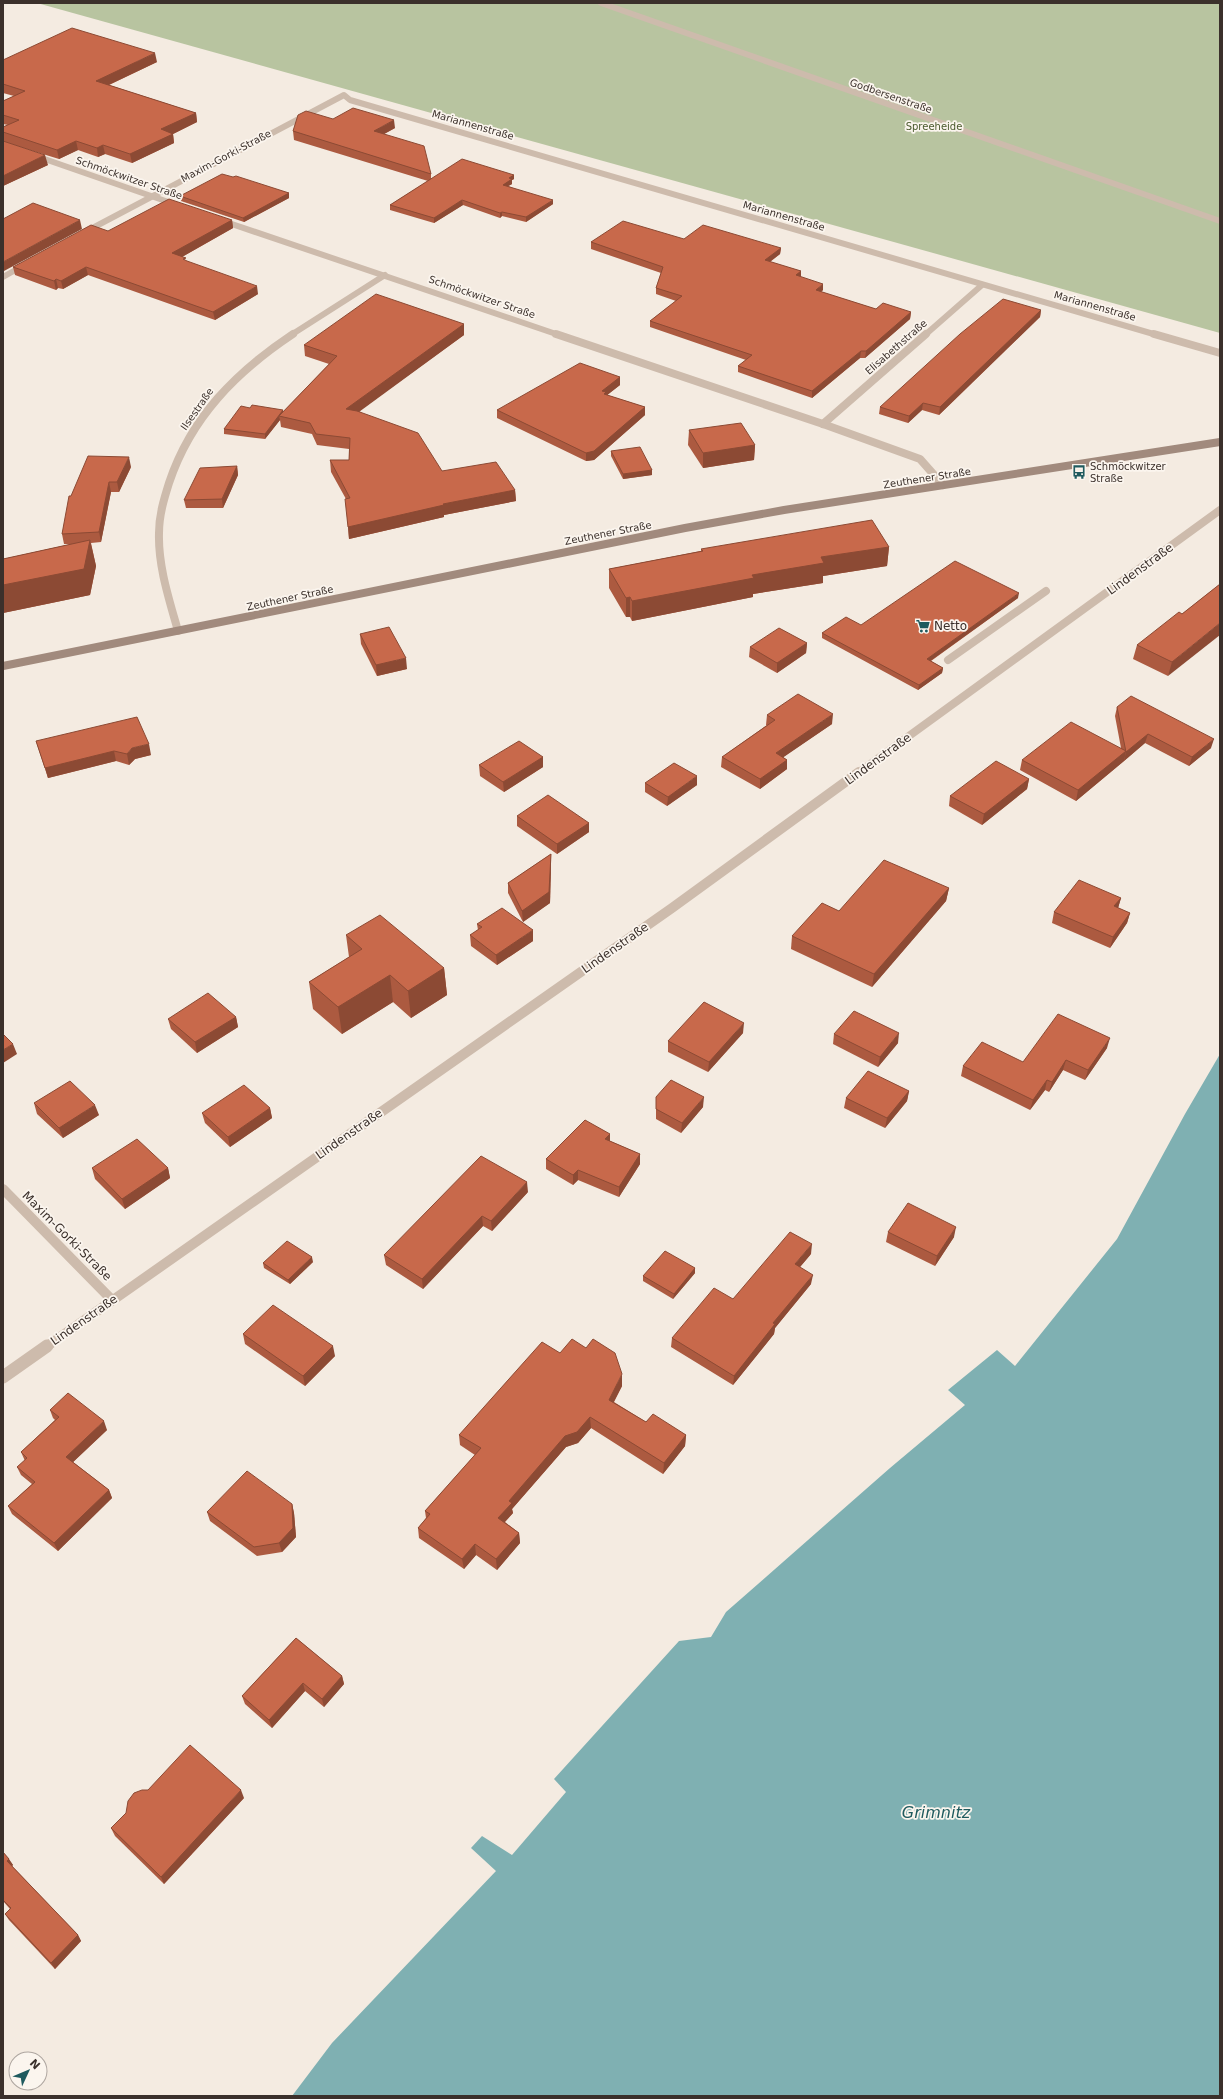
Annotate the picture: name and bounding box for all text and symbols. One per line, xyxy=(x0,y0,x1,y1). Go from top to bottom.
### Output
street label: Godbersenstraße xyxy=(848,77,934,115)
street label: Mariannenstraße xyxy=(431,108,515,142)
park label: Spreeheide xyxy=(906,121,962,132)
street label: Maxim-Gorki-Straße xyxy=(179,128,273,184)
street label: Schmöckwitzer Straße xyxy=(74,155,184,201)
street label: Mariannenstraße xyxy=(742,199,826,233)
street label: Schmöckwitzer Straße xyxy=(427,274,537,320)
street label: Mariannenstraße xyxy=(1053,289,1137,323)
street label: Elisabethstraße xyxy=(863,317,929,377)
street label: Ilsestraße xyxy=(178,386,216,432)
place label: Schmöckwitzer Straße xyxy=(1090,461,1167,484)
bus stop icon: Schmöckwitzer Straße xyxy=(1071,464,1087,480)
street label: Zeuthener Straße xyxy=(882,466,972,490)
street label: Zeuthener Straße xyxy=(564,519,652,547)
street label: Lindenstraße xyxy=(1104,540,1176,598)
street label: Zeuthener Straße xyxy=(246,583,334,613)
supermarket icon: Netto xyxy=(915,618,931,634)
place label: Netto xyxy=(934,619,967,633)
street label: Lindenstraße xyxy=(842,730,914,788)
street label: Lindenstraße xyxy=(579,920,651,976)
street label: Lindenstraße xyxy=(313,1106,385,1162)
street label: Maxim-Gorki-Straße xyxy=(20,1189,114,1283)
street label: Lindenstraße xyxy=(48,1292,120,1348)
water label: Grimnitz xyxy=(902,1803,971,1822)
north arrow xyxy=(8,2051,48,2091)
text: N xyxy=(27,2057,43,2072)

